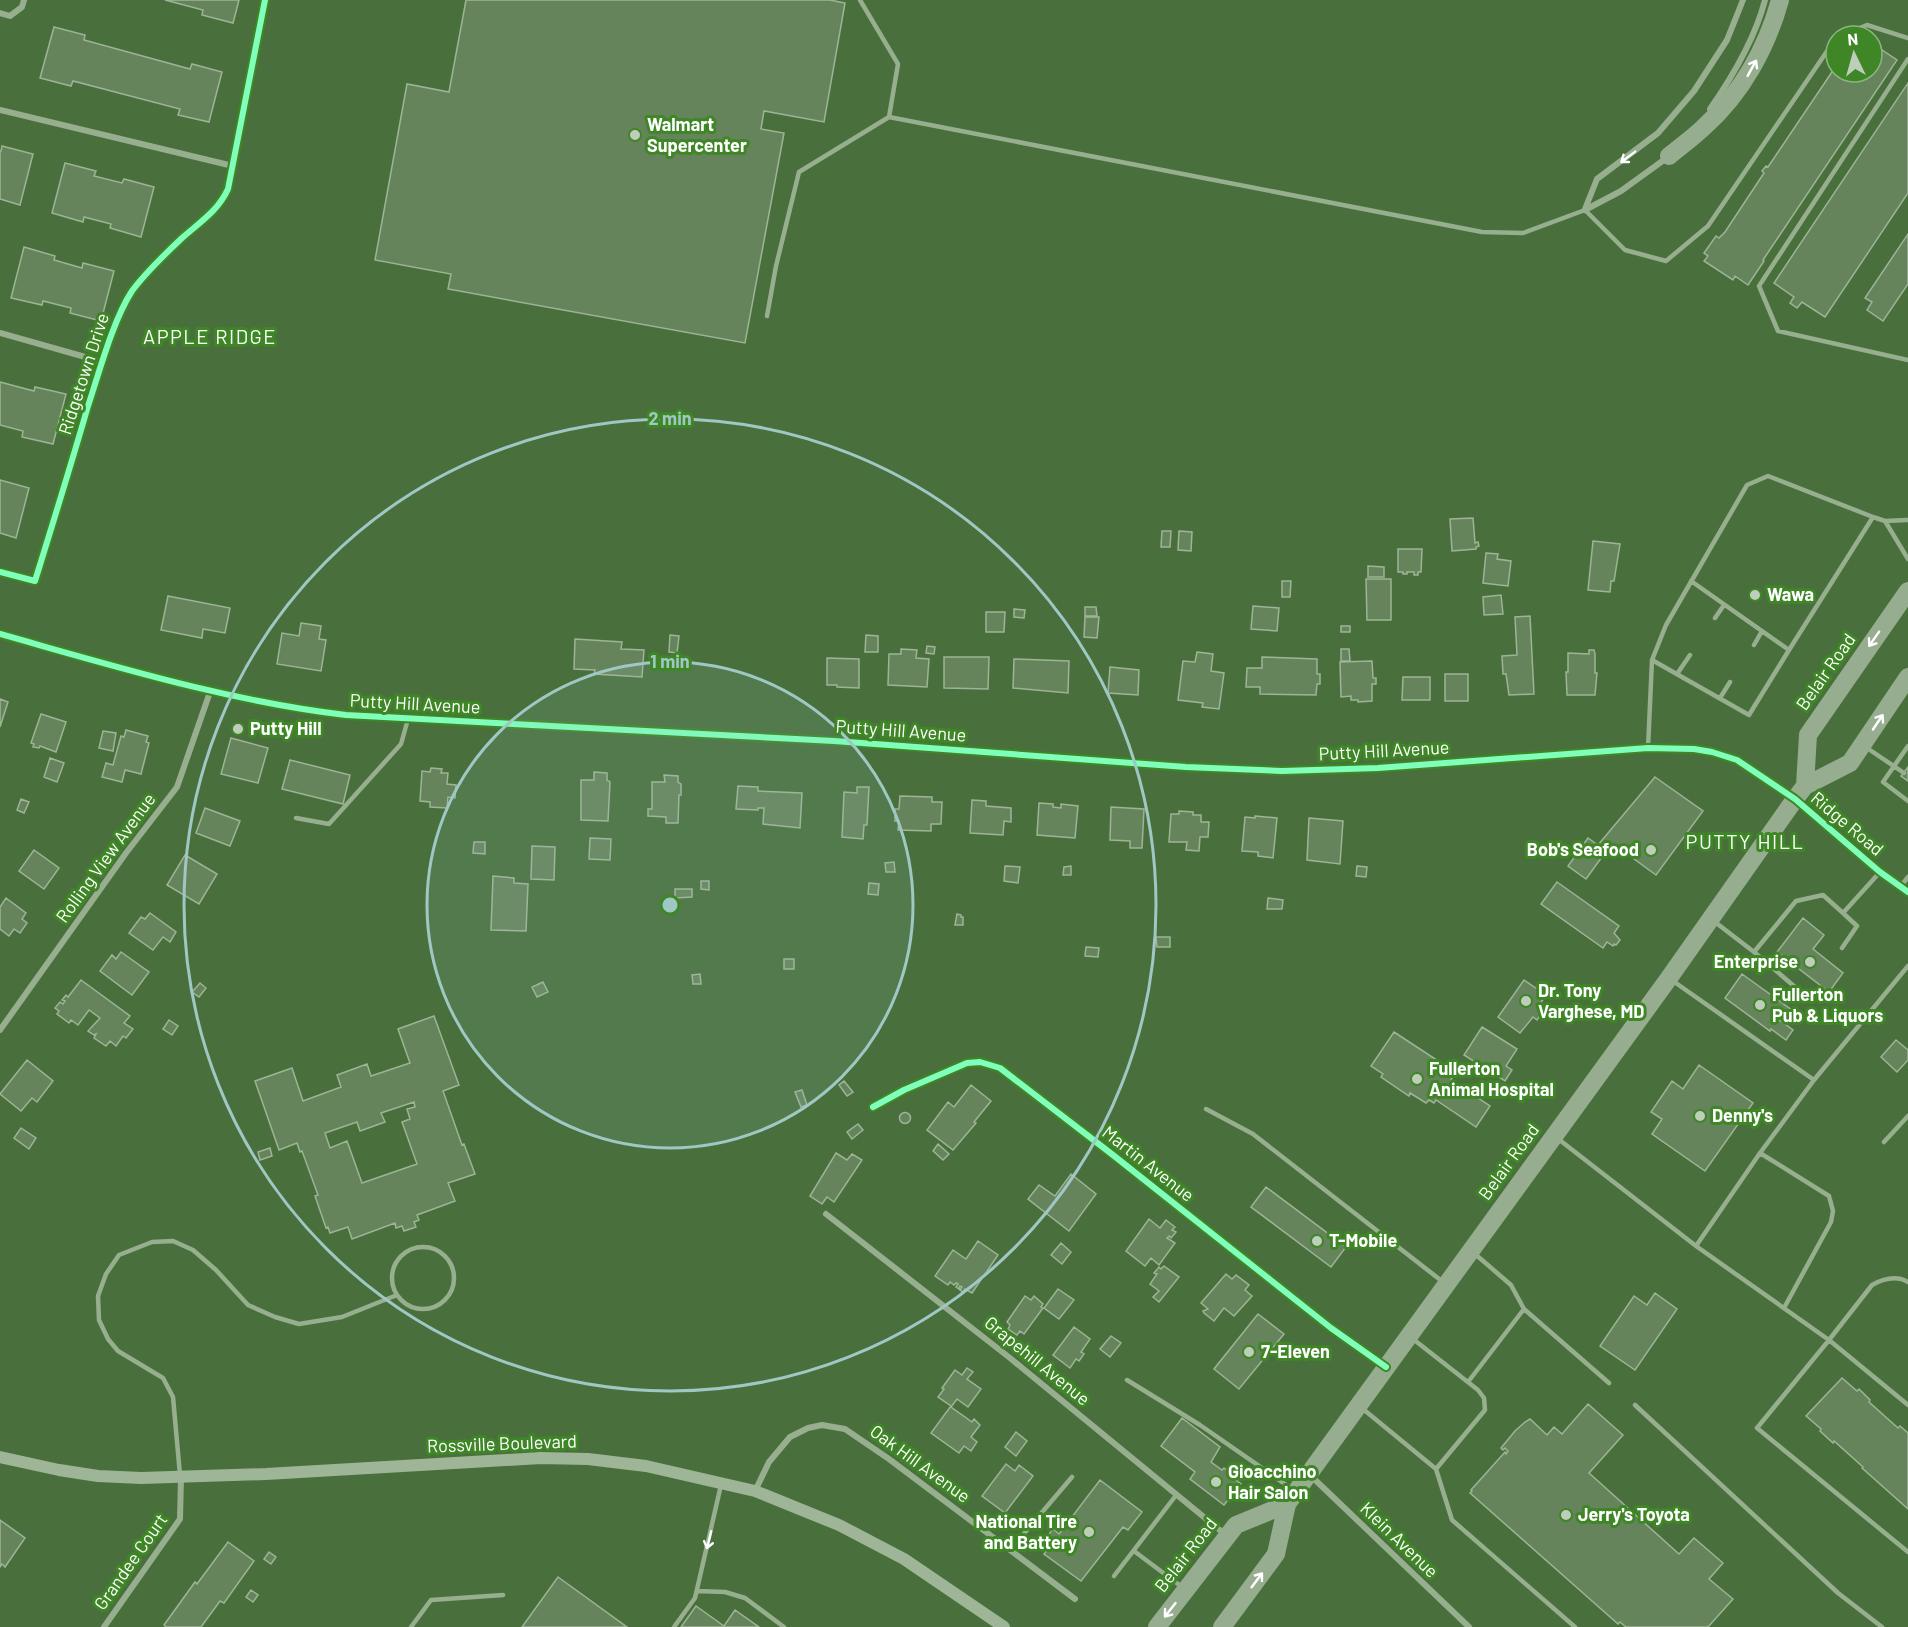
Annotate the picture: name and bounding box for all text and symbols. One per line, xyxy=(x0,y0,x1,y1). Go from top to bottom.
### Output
north arrow xyxy=(1824,24,1884,84)
text: N xyxy=(1847,29,1859,48)
one-way arrow xyxy=(1747,59,1758,77)
place label: Walmart Supercenter xyxy=(647,113,747,156)
marker: Walmart Supercenter xyxy=(628,128,642,142)
one-way arrow xyxy=(1621,150,1637,163)
street label: Ridgetown Drive xyxy=(53,310,113,437)
district label: APPLE RIDGE xyxy=(143,324,277,348)
text: 2 min xyxy=(648,407,692,429)
place label: Wawa xyxy=(1767,583,1814,605)
marker: Wawa xyxy=(1748,588,1762,602)
street label: Belair Road xyxy=(1791,629,1860,714)
one-way arrow xyxy=(1868,631,1880,647)
text: 1 min xyxy=(650,650,690,672)
street label: Putty Hill Avenue xyxy=(349,689,481,717)
street label: Putty Hill Avenue xyxy=(835,714,967,746)
one-way arrow xyxy=(1872,714,1884,731)
place label: Putty Hill xyxy=(250,717,322,739)
marker: Putty Hill xyxy=(231,722,245,736)
street label: Putty Hill Avenue xyxy=(1318,736,1450,764)
street label: Ridge Road xyxy=(1807,787,1888,860)
street label: Rolling View Avenue xyxy=(51,788,160,927)
district label: PUTTY HILL xyxy=(1686,829,1804,853)
place label: Bob's Seafood xyxy=(1527,838,1639,860)
marker: Bob's Seafood xyxy=(1644,843,1658,857)
centre of rings xyxy=(660,895,680,915)
place label: Enterprise xyxy=(1714,950,1798,972)
marker: Enterprise xyxy=(1803,955,1817,969)
place label: Dr. Tony Varghese, MD xyxy=(1538,979,1644,1022)
place label: Fullerton Pub & Liquors xyxy=(1772,983,1883,1026)
marker: Dr. Tony Varghese, MD xyxy=(1519,994,1533,1008)
marker: Fullerton Pub & Liquors xyxy=(1753,998,1767,1012)
place label: Fullerton Animal Hospital xyxy=(1429,1057,1554,1100)
marker: Fullerton Animal Hospital xyxy=(1410,1072,1424,1086)
place label: Denny's xyxy=(1712,1104,1773,1126)
marker: Denny's xyxy=(1693,1109,1707,1123)
street label: Belair Road xyxy=(1473,1119,1543,1204)
street label: Martin Avenue xyxy=(1098,1121,1199,1206)
place label: T-Mobile xyxy=(1329,1229,1397,1251)
marker: T-Mobile xyxy=(1310,1234,1324,1248)
street label: Grapehill Avenue xyxy=(980,1311,1095,1410)
place label: 7-Eleven xyxy=(1261,1340,1330,1362)
marker: 7-Eleven xyxy=(1242,1345,1256,1359)
street label: Oak Hill Avenue xyxy=(866,1420,975,1507)
street label: Rossville Boulevard xyxy=(427,1429,577,1457)
place label: Gioacchino Hair Salon xyxy=(1228,1460,1317,1503)
marker: Gioacchino Hair Salon xyxy=(1209,1475,1223,1489)
street label: Klein Avenue xyxy=(1356,1497,1443,1582)
place label: Jerry's Toyota xyxy=(1578,1503,1690,1525)
marker: Jerry's Toyota xyxy=(1559,1508,1573,1522)
street label: Grandee Court xyxy=(89,1509,172,1614)
place label: National Tire and Battery xyxy=(975,1510,1077,1553)
street label: Belair Road xyxy=(1149,1513,1221,1596)
marker: National Tire and Battery xyxy=(1082,1525,1096,1539)
one-way arrow xyxy=(703,1530,715,1549)
one-way arrow xyxy=(1250,1573,1263,1589)
one-way arrow xyxy=(1163,1601,1176,1617)

